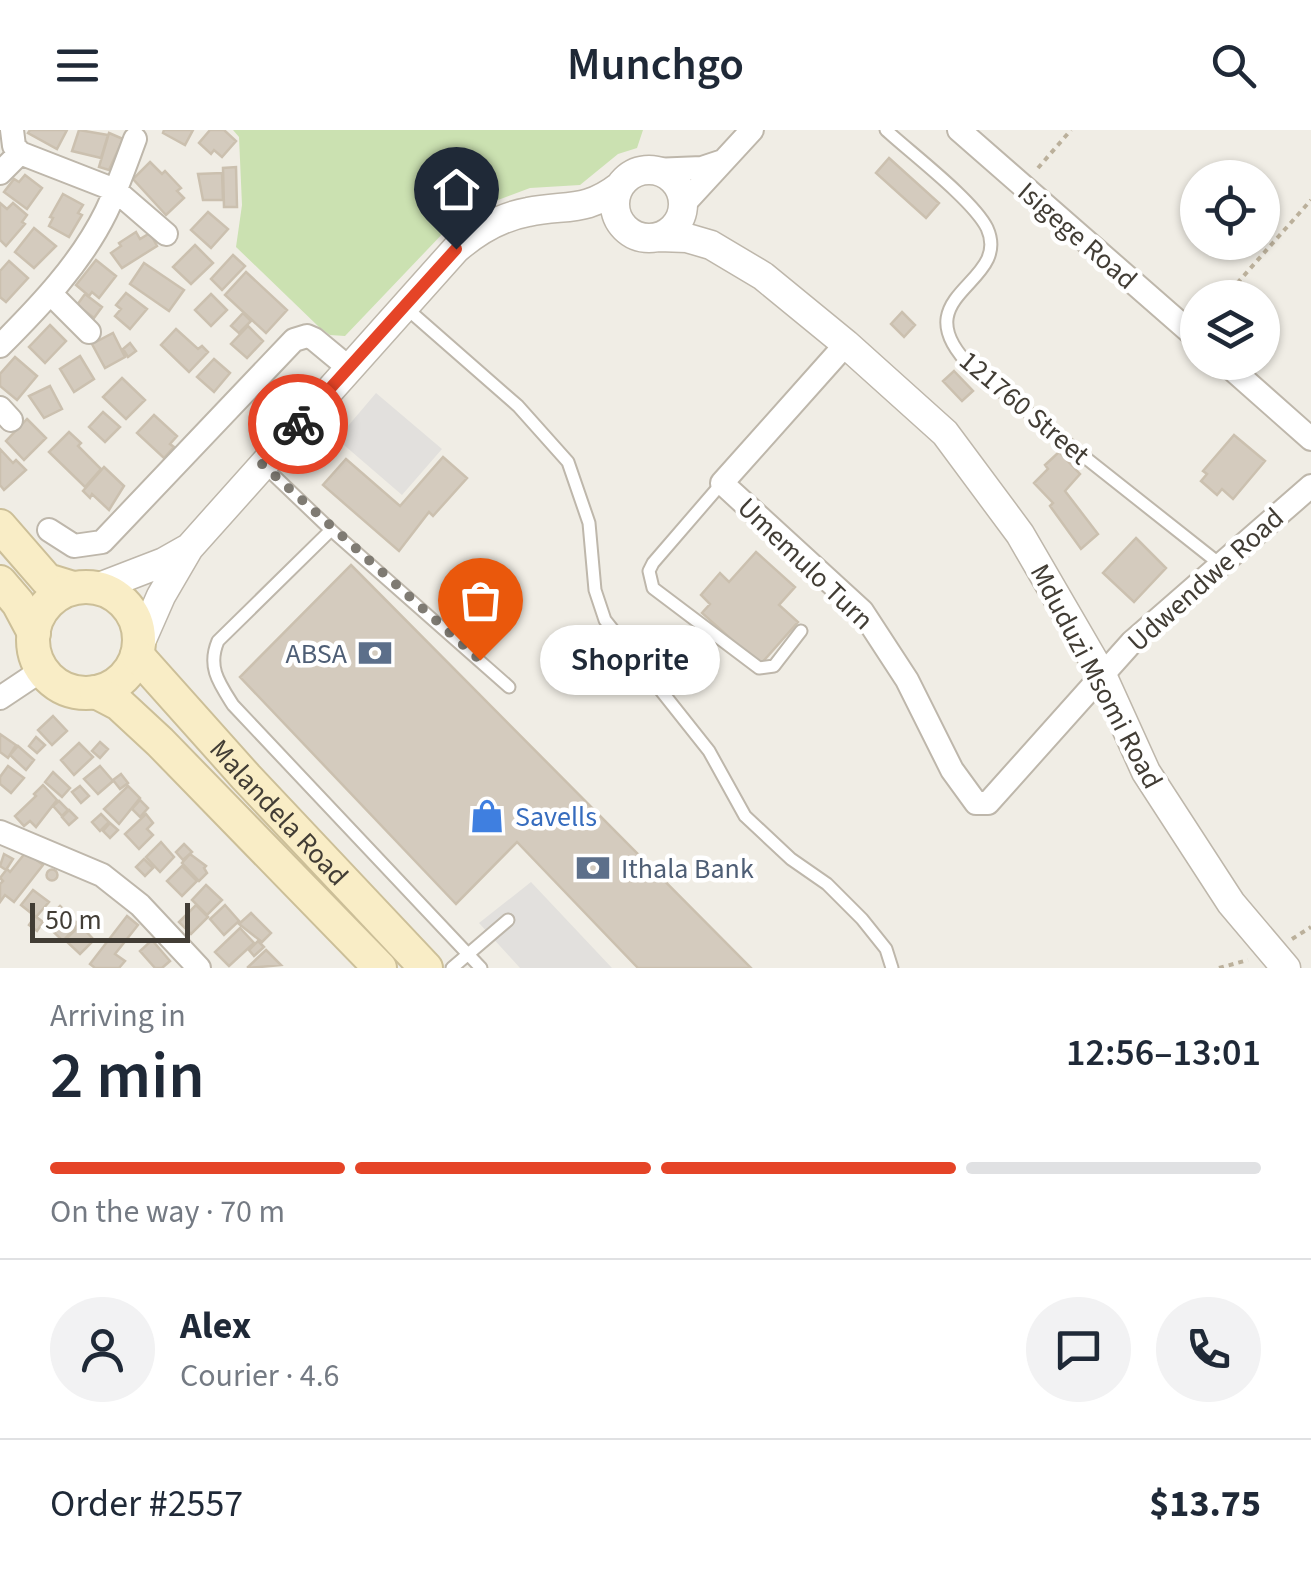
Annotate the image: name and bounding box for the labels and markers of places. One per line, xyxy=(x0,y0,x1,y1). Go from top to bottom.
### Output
pin xyxy=(414,147,499,250)
pin xyxy=(438,558,523,661)
callout: Shoprite xyxy=(540,625,720,695)
place label: ABSA xyxy=(286,634,348,674)
bank icon: ABSA xyxy=(356,634,394,672)
shop icon: Savells xyxy=(468,797,506,835)
place label: Savells xyxy=(515,797,597,837)
bank icon: Ithala Bank xyxy=(574,849,612,887)
place label: Ithala Bank xyxy=(621,849,754,889)

